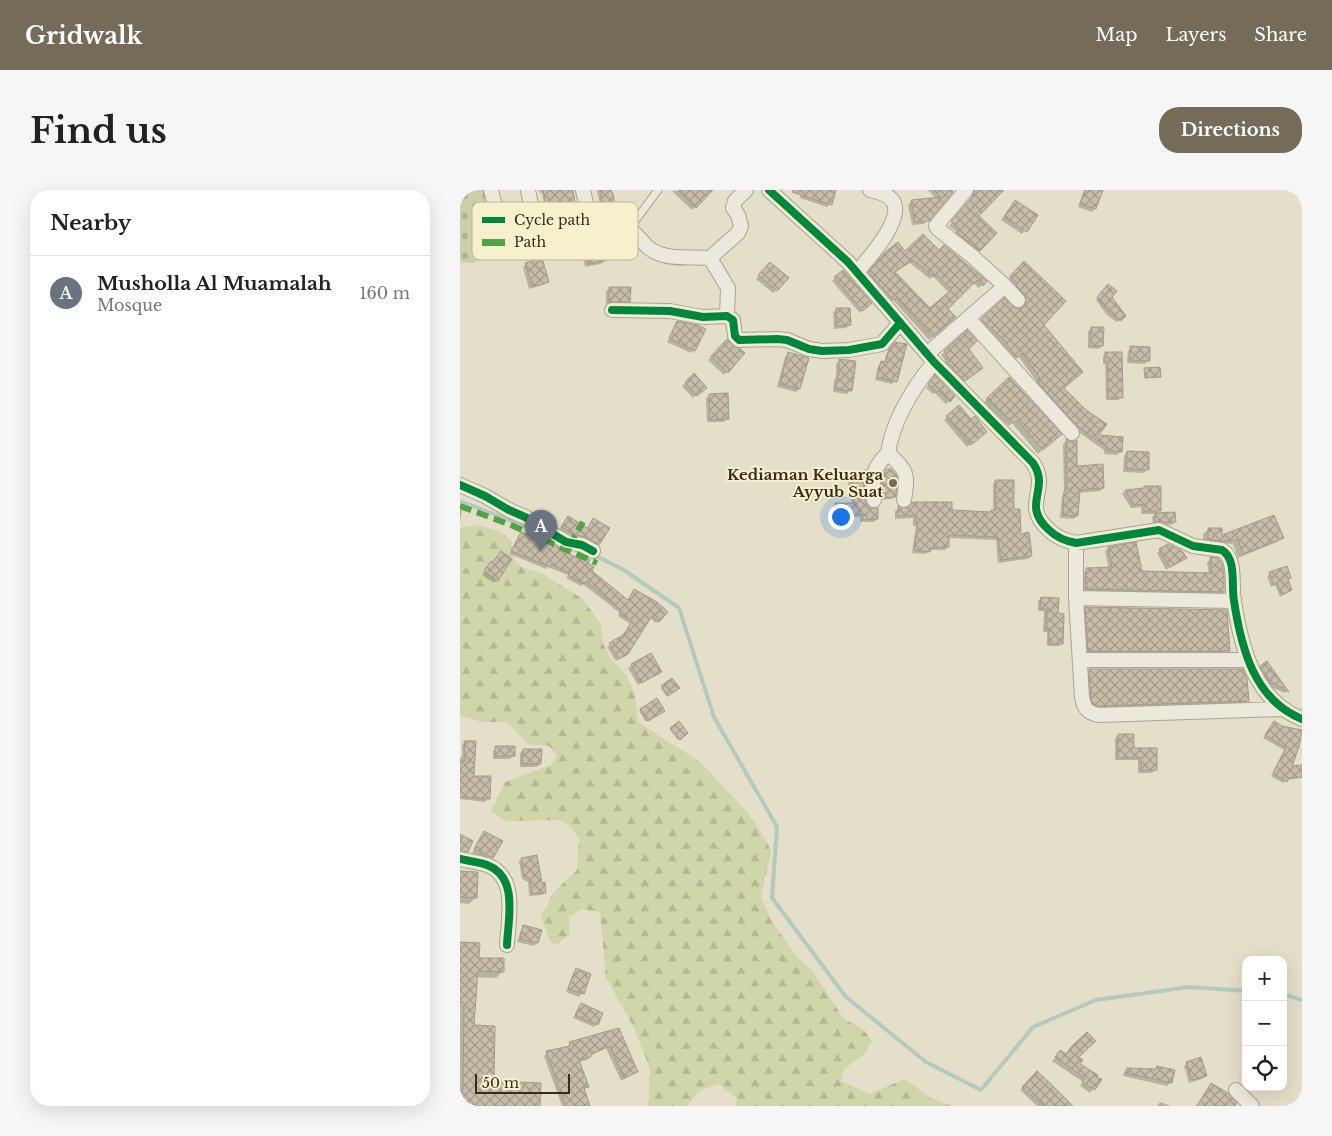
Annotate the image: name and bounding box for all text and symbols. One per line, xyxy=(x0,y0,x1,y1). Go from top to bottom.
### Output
text: Gridwalk xyxy=(25,21,142,50)
text: Map xyxy=(1096,24,1137,46)
text: Layers xyxy=(1165,24,1226,46)
text: Share xyxy=(1254,24,1307,46)
button: Directions xyxy=(1159,107,1302,153)
text: Find us xyxy=(30,109,167,152)
legend xyxy=(472,202,638,260)
text: Nearby xyxy=(50,210,131,236)
text: Cycle path xyxy=(514,211,591,229)
text: Path xyxy=(514,233,546,251)
text: Musholla Al Muamalah xyxy=(97,272,332,295)
text: A xyxy=(60,283,72,303)
text: 160 m xyxy=(359,283,410,303)
text: Mosque xyxy=(97,295,162,315)
place label: Kediaman Keluarga Ayyub Suat xyxy=(727,465,883,501)
marker: Kediaman Keluarga Ayyub Suat xyxy=(887,477,899,489)
your location xyxy=(828,504,854,530)
pin: A xyxy=(525,510,557,551)
map controls xyxy=(1242,956,1287,1091)
button: + xyxy=(1242,956,1287,1001)
button: − xyxy=(1242,1001,1287,1046)
button: locate xyxy=(1242,1046,1287,1091)
scale bar xyxy=(475,1071,570,1094)
text: 50 m xyxy=(482,1074,519,1092)

